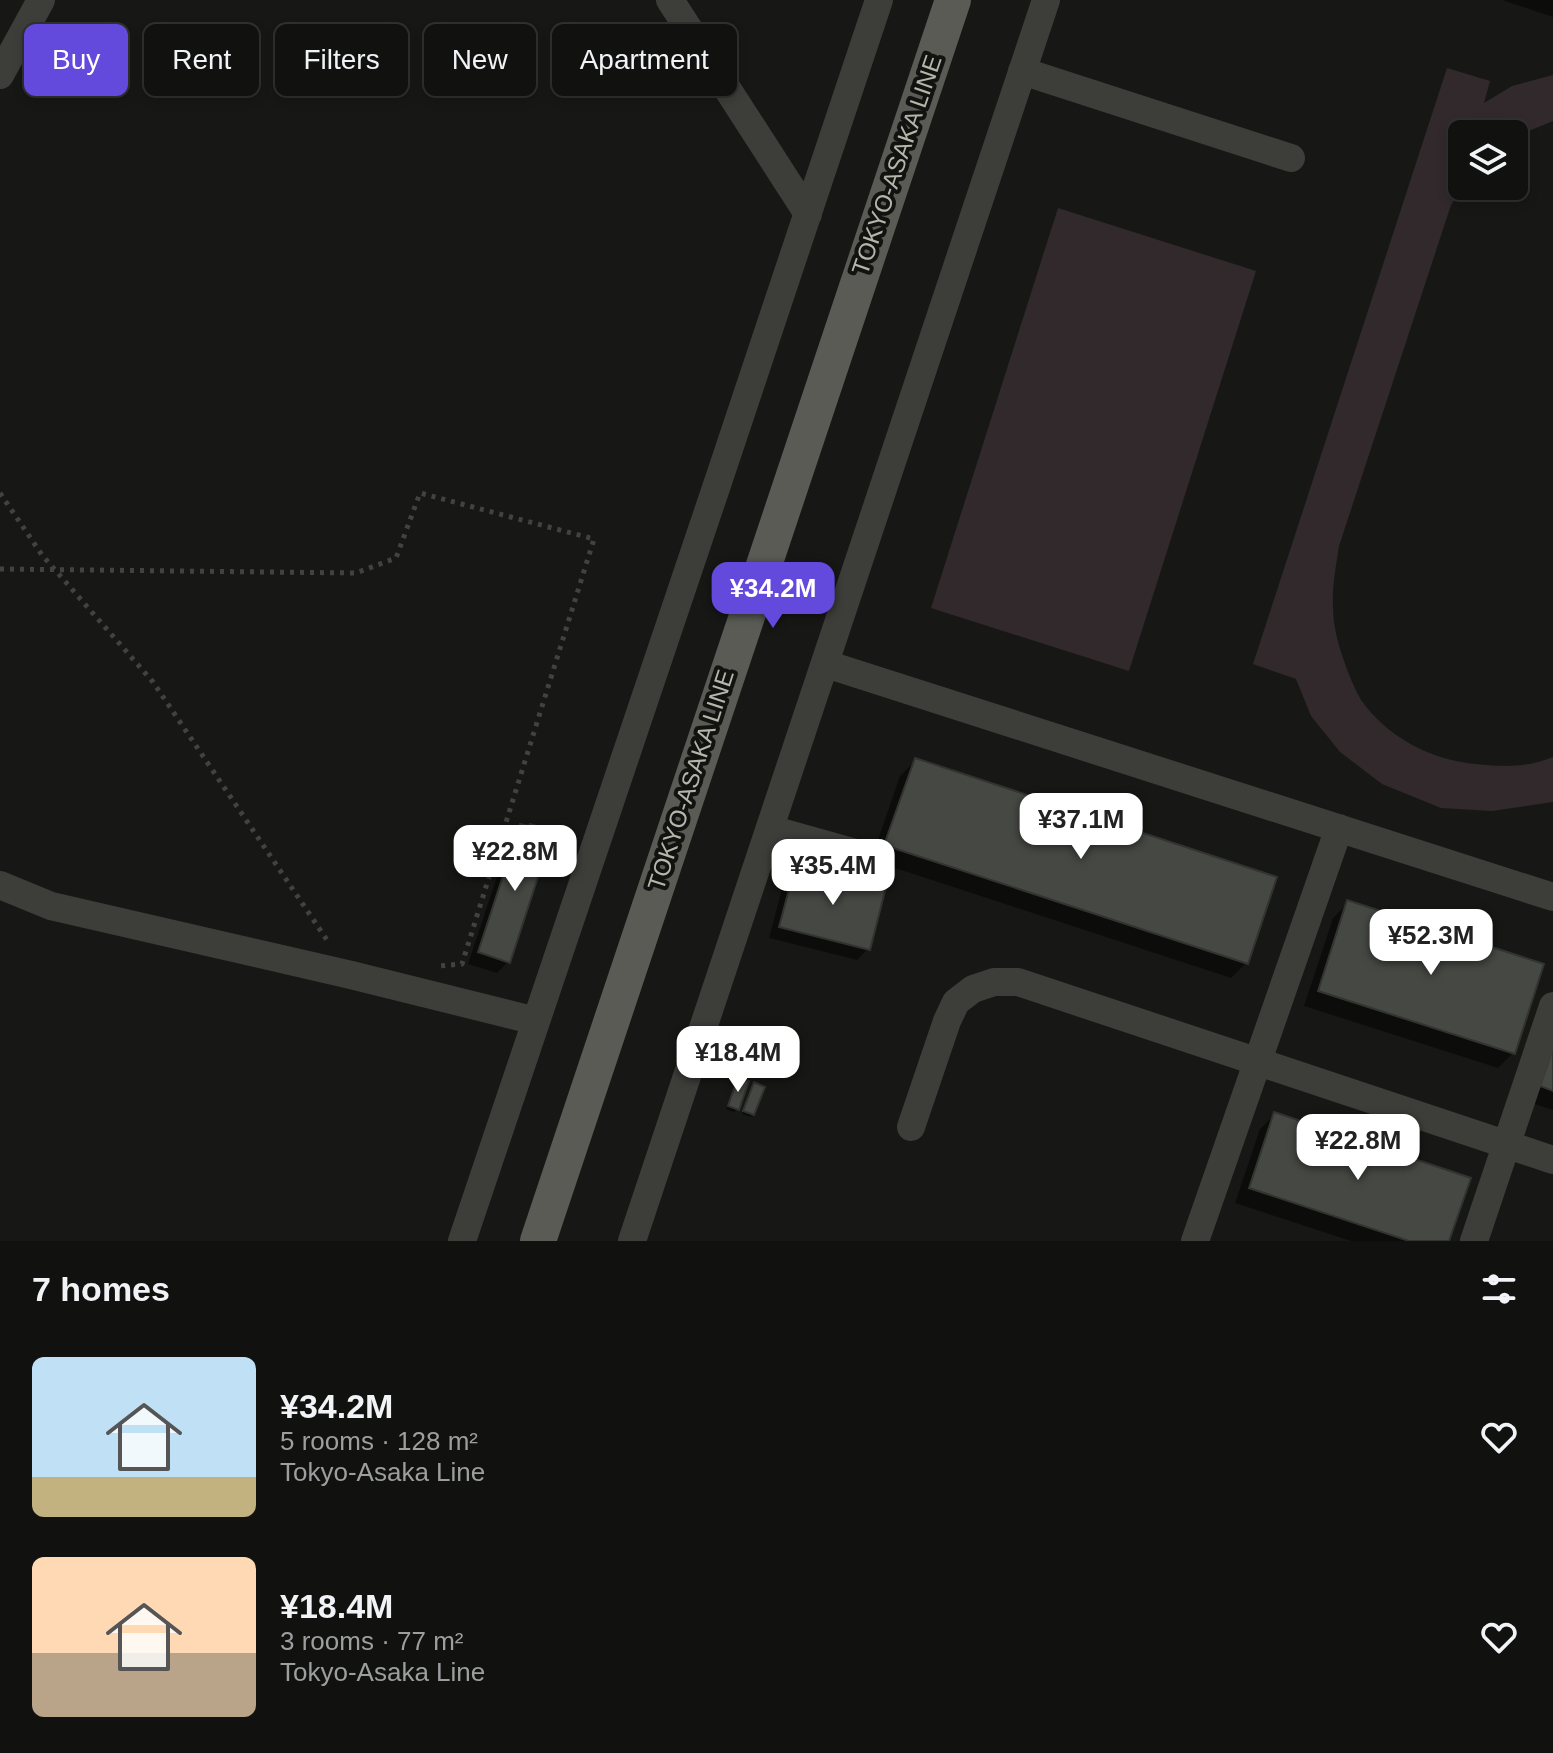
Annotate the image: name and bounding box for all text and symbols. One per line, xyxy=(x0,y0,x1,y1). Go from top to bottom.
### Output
chip: Buy xyxy=(24,24,128,96)
chip: Rent xyxy=(144,24,259,96)
chip: Filters xyxy=(275,24,408,96)
chip: New xyxy=(424,24,536,96)
chip: Apartment xyxy=(552,24,737,96)
street label: TOKYO-ASAKA LINE xyxy=(846,52,947,278)
map controls xyxy=(1448,120,1528,200)
button: layers xyxy=(1448,120,1528,200)
pin: ¥34.2M xyxy=(708,562,838,630)
text: ¥34.2M xyxy=(730,573,816,603)
street label: TOKYO-ASAKA LINE xyxy=(642,666,739,894)
pin: ¥37.1M xyxy=(1016,793,1146,861)
text: ¥37.1M xyxy=(1038,804,1124,834)
pin: ¥22.8M xyxy=(450,825,580,893)
text: ¥22.8M xyxy=(472,836,558,866)
pin: ¥35.4M xyxy=(768,839,898,907)
text: ¥35.4M xyxy=(790,850,876,880)
pin: ¥52.3M xyxy=(1366,909,1496,977)
text: ¥52.3M xyxy=(1388,920,1474,950)
pin: ¥18.4M xyxy=(673,1026,803,1094)
text: ¥18.4M xyxy=(695,1037,781,1067)
pin: ¥22.8M xyxy=(1293,1114,1423,1182)
text: ¥22.8M xyxy=(1315,1125,1401,1155)
icon: filters xyxy=(1477,1267,1521,1311)
text: 7 homes xyxy=(32,1270,170,1308)
text: ¥34.2M xyxy=(280,1387,393,1425)
icon: home xyxy=(96,1389,192,1485)
icon: heart xyxy=(1477,1415,1521,1459)
text: 5 rooms · 128 m² xyxy=(280,1426,478,1456)
text: Tokyo-Asaka Line xyxy=(280,1457,485,1487)
text: ¥18.4M xyxy=(280,1587,393,1625)
icon: home xyxy=(96,1589,192,1685)
icon: heart xyxy=(1477,1615,1521,1659)
text: 3 rooms · 77 m² xyxy=(280,1626,464,1656)
text: Tokyo-Asaka Line xyxy=(280,1657,485,1687)

